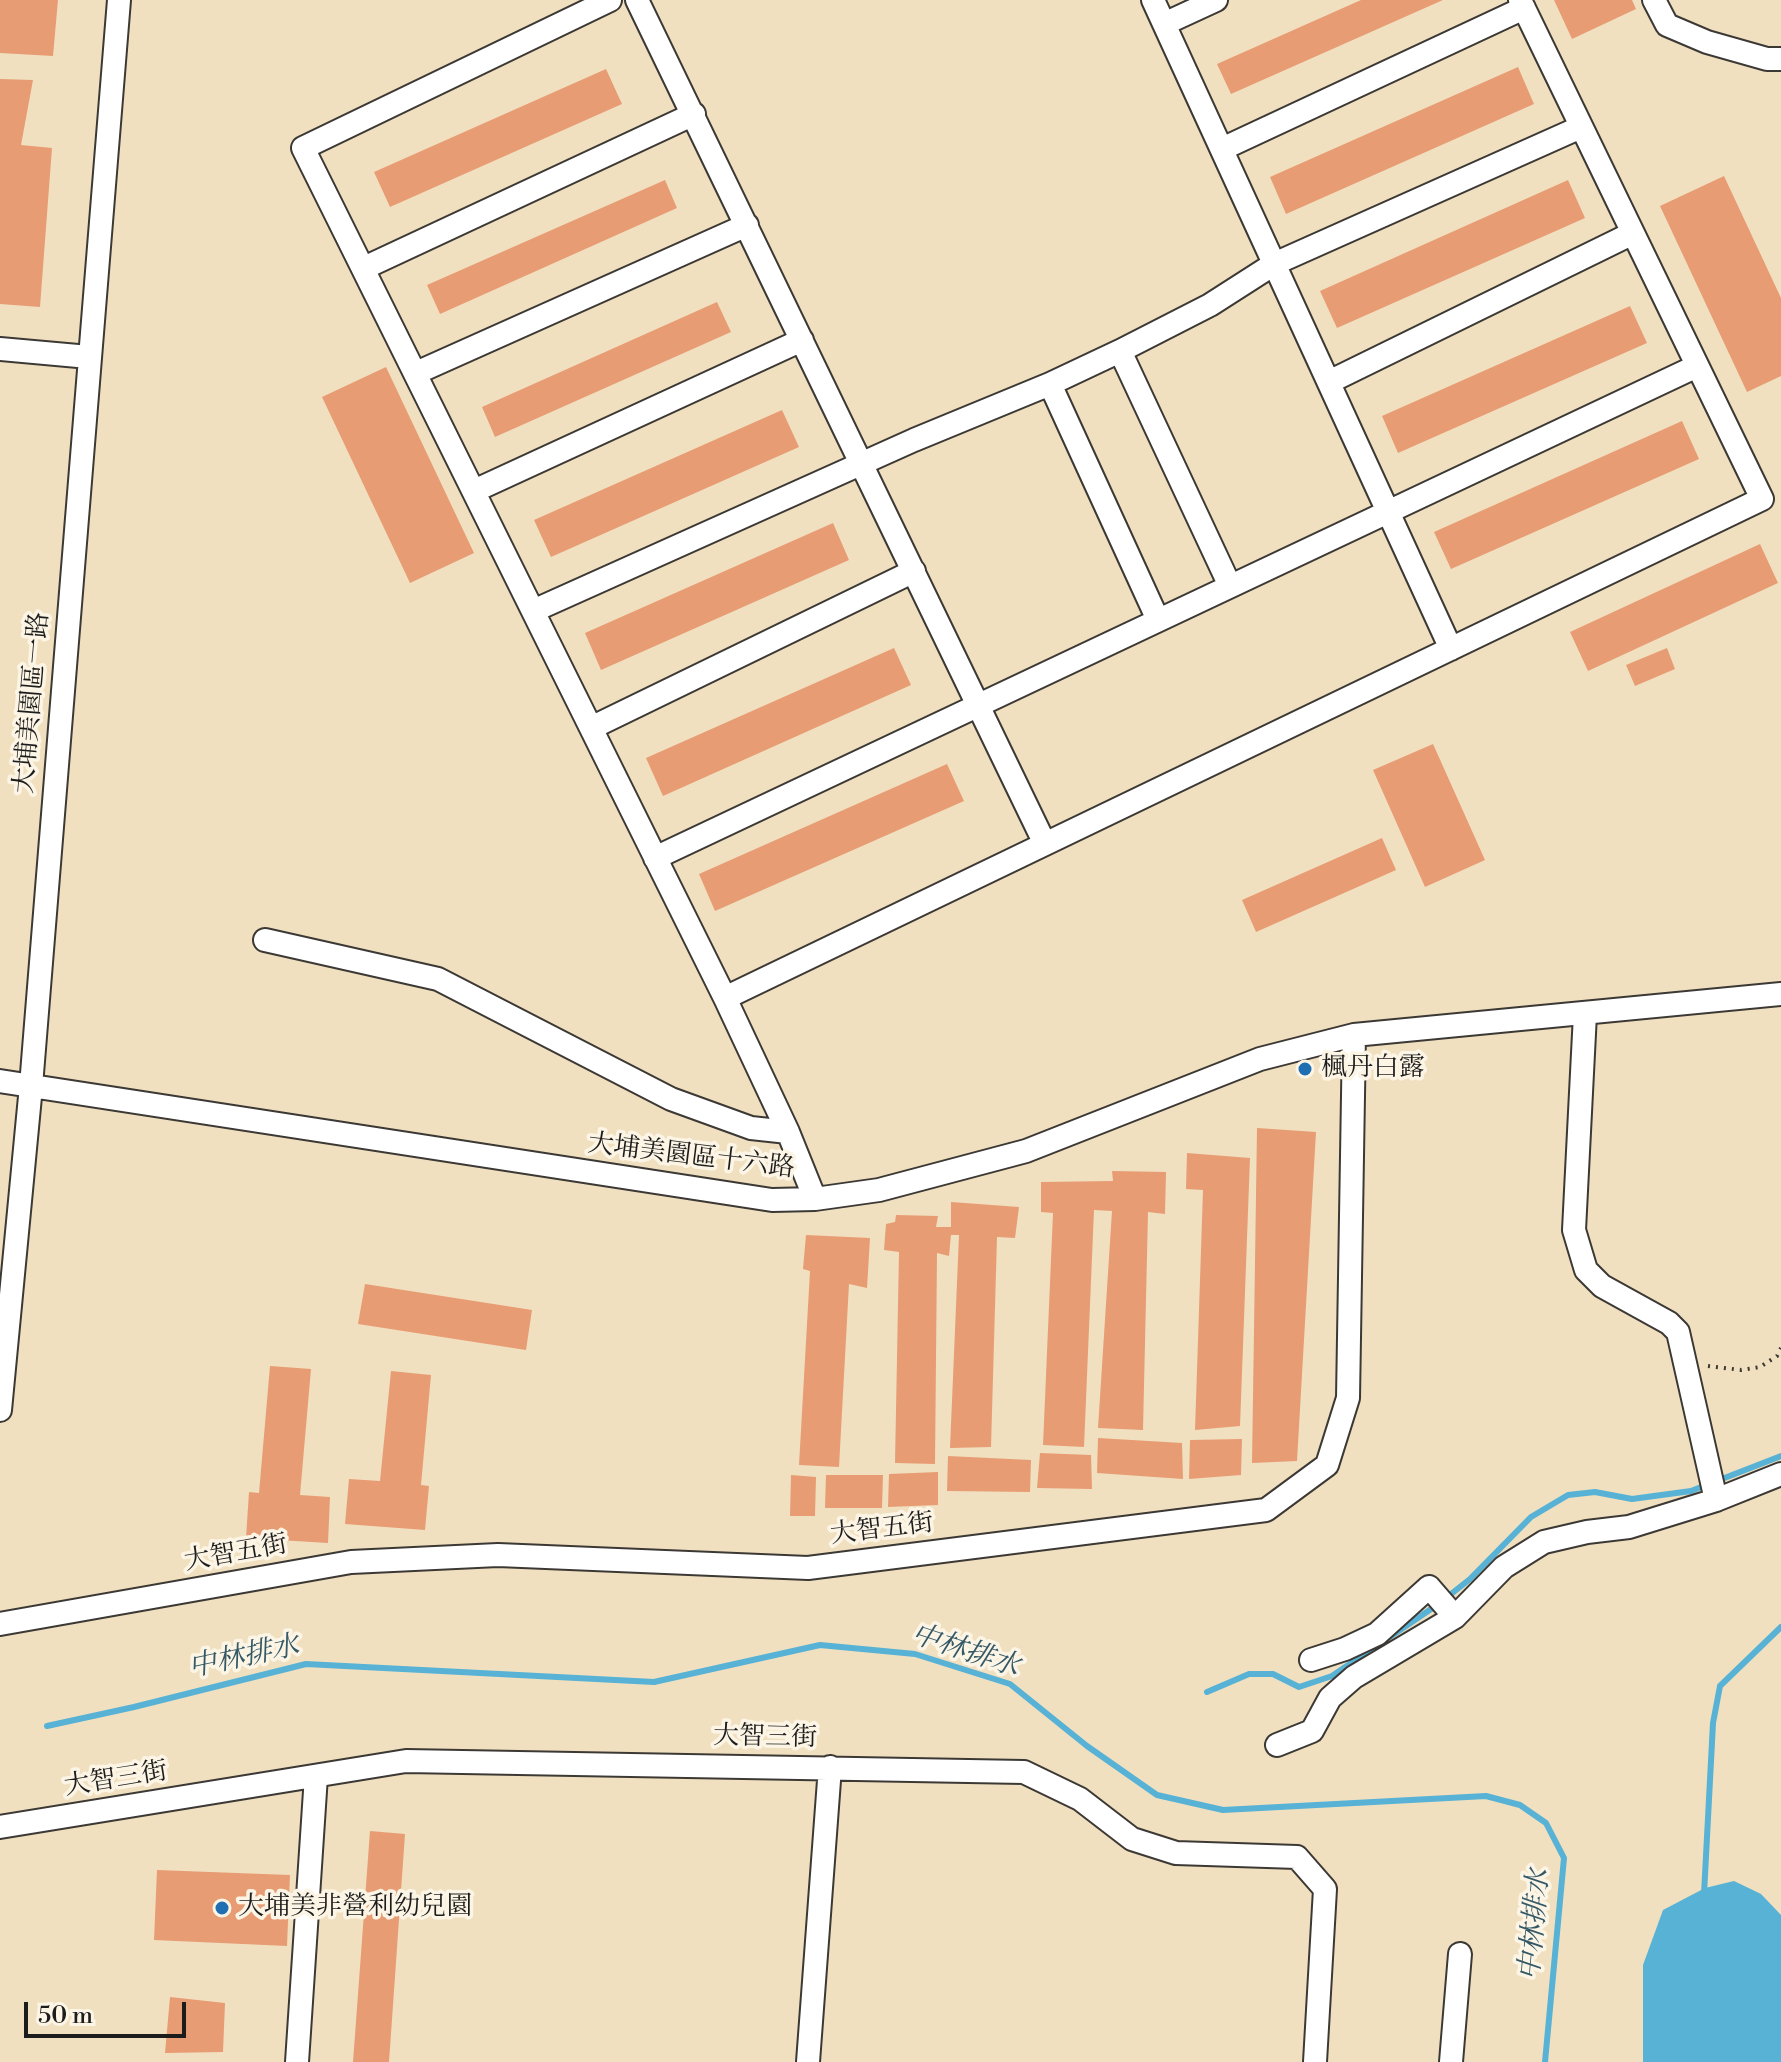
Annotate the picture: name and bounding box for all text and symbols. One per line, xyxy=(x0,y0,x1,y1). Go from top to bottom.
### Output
street label: 大埔美園區一路 xyxy=(10,611,56,795)
place label: 楓丹白露 xyxy=(1321,1053,1425,1085)
marker: 楓丹白露 xyxy=(1296,1060,1314,1078)
street label: 大埔美園區十六路 xyxy=(586,1129,796,1185)
street label: 大智五街 xyxy=(828,1508,936,1552)
street label: 大智五街 xyxy=(182,1530,290,1578)
water label: 中林排水 xyxy=(907,1619,1023,1685)
water label: 中林排水 xyxy=(186,1630,302,1686)
street label: 大智三街 xyxy=(713,1721,817,1755)
street label: 大智三街 xyxy=(62,1756,170,1804)
water label: 中林排水 xyxy=(1514,1868,1558,1982)
place label: 大埔美非營利幼兒園 xyxy=(238,1892,472,1924)
marker: 大埔美非營利幼兒園 xyxy=(213,1899,231,1917)
scale bar xyxy=(28,1986,190,2036)
text: 50 m xyxy=(38,2001,93,2031)

